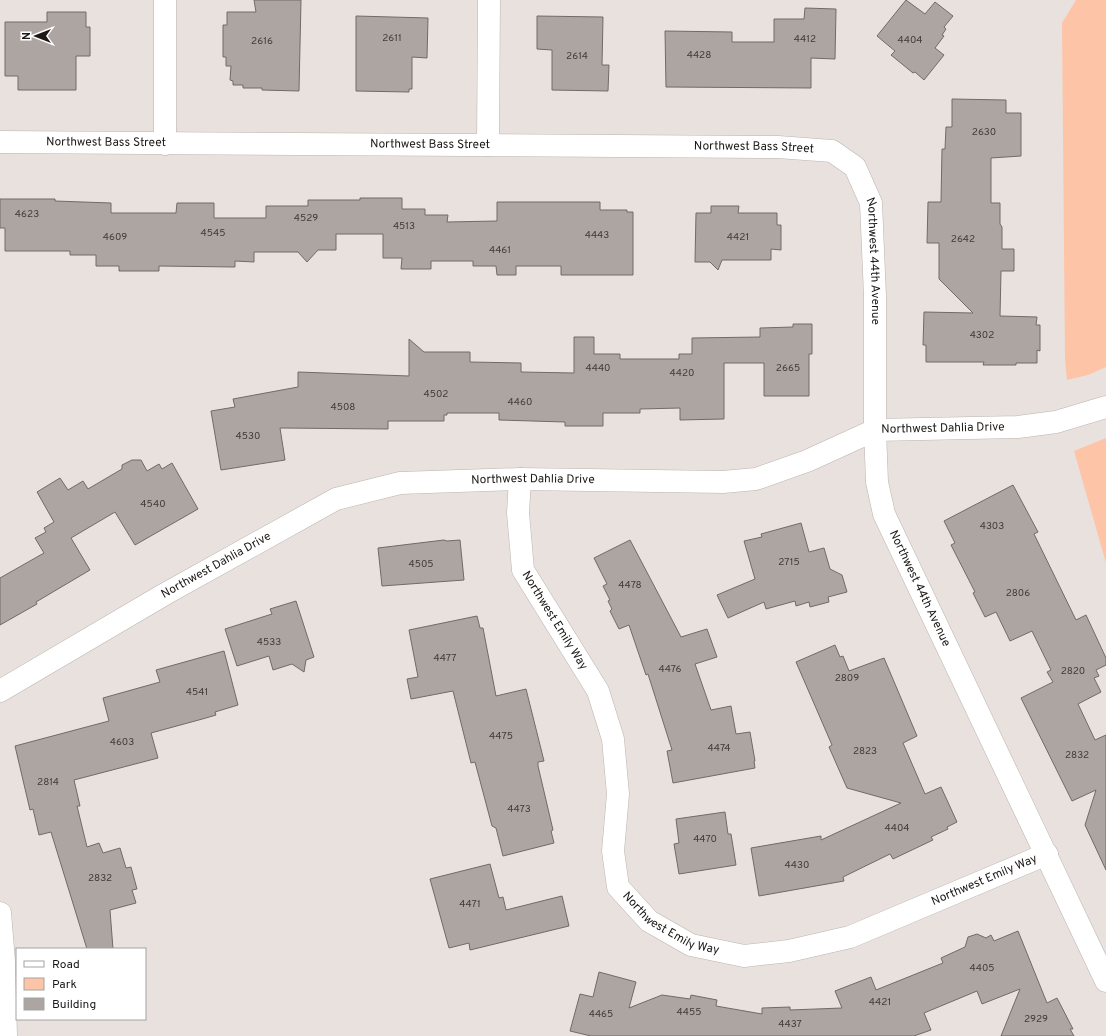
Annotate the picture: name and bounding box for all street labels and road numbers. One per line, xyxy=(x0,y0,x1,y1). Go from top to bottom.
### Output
street label: Northwest Bass Street xyxy=(46,134,166,151)
street label: Northwest Bass Street xyxy=(370,136,490,153)
street label: Northwest Bass Street xyxy=(694,138,815,158)
street label: Northwest 44th Avenue xyxy=(862,195,883,325)
street label: Northwest Dahlia Drive xyxy=(881,419,1005,438)
street label: Northwest Dahlia Drive xyxy=(471,471,595,489)
street label: Northwest 44th Avenue xyxy=(885,528,954,649)
street label: Northwest Dahlia Drive xyxy=(158,529,274,603)
street label: Northwest Emily Way xyxy=(518,568,591,673)
street label: Northwest Emily Way xyxy=(929,851,1040,910)
street label: Northwest Emily Way xyxy=(618,889,721,959)

